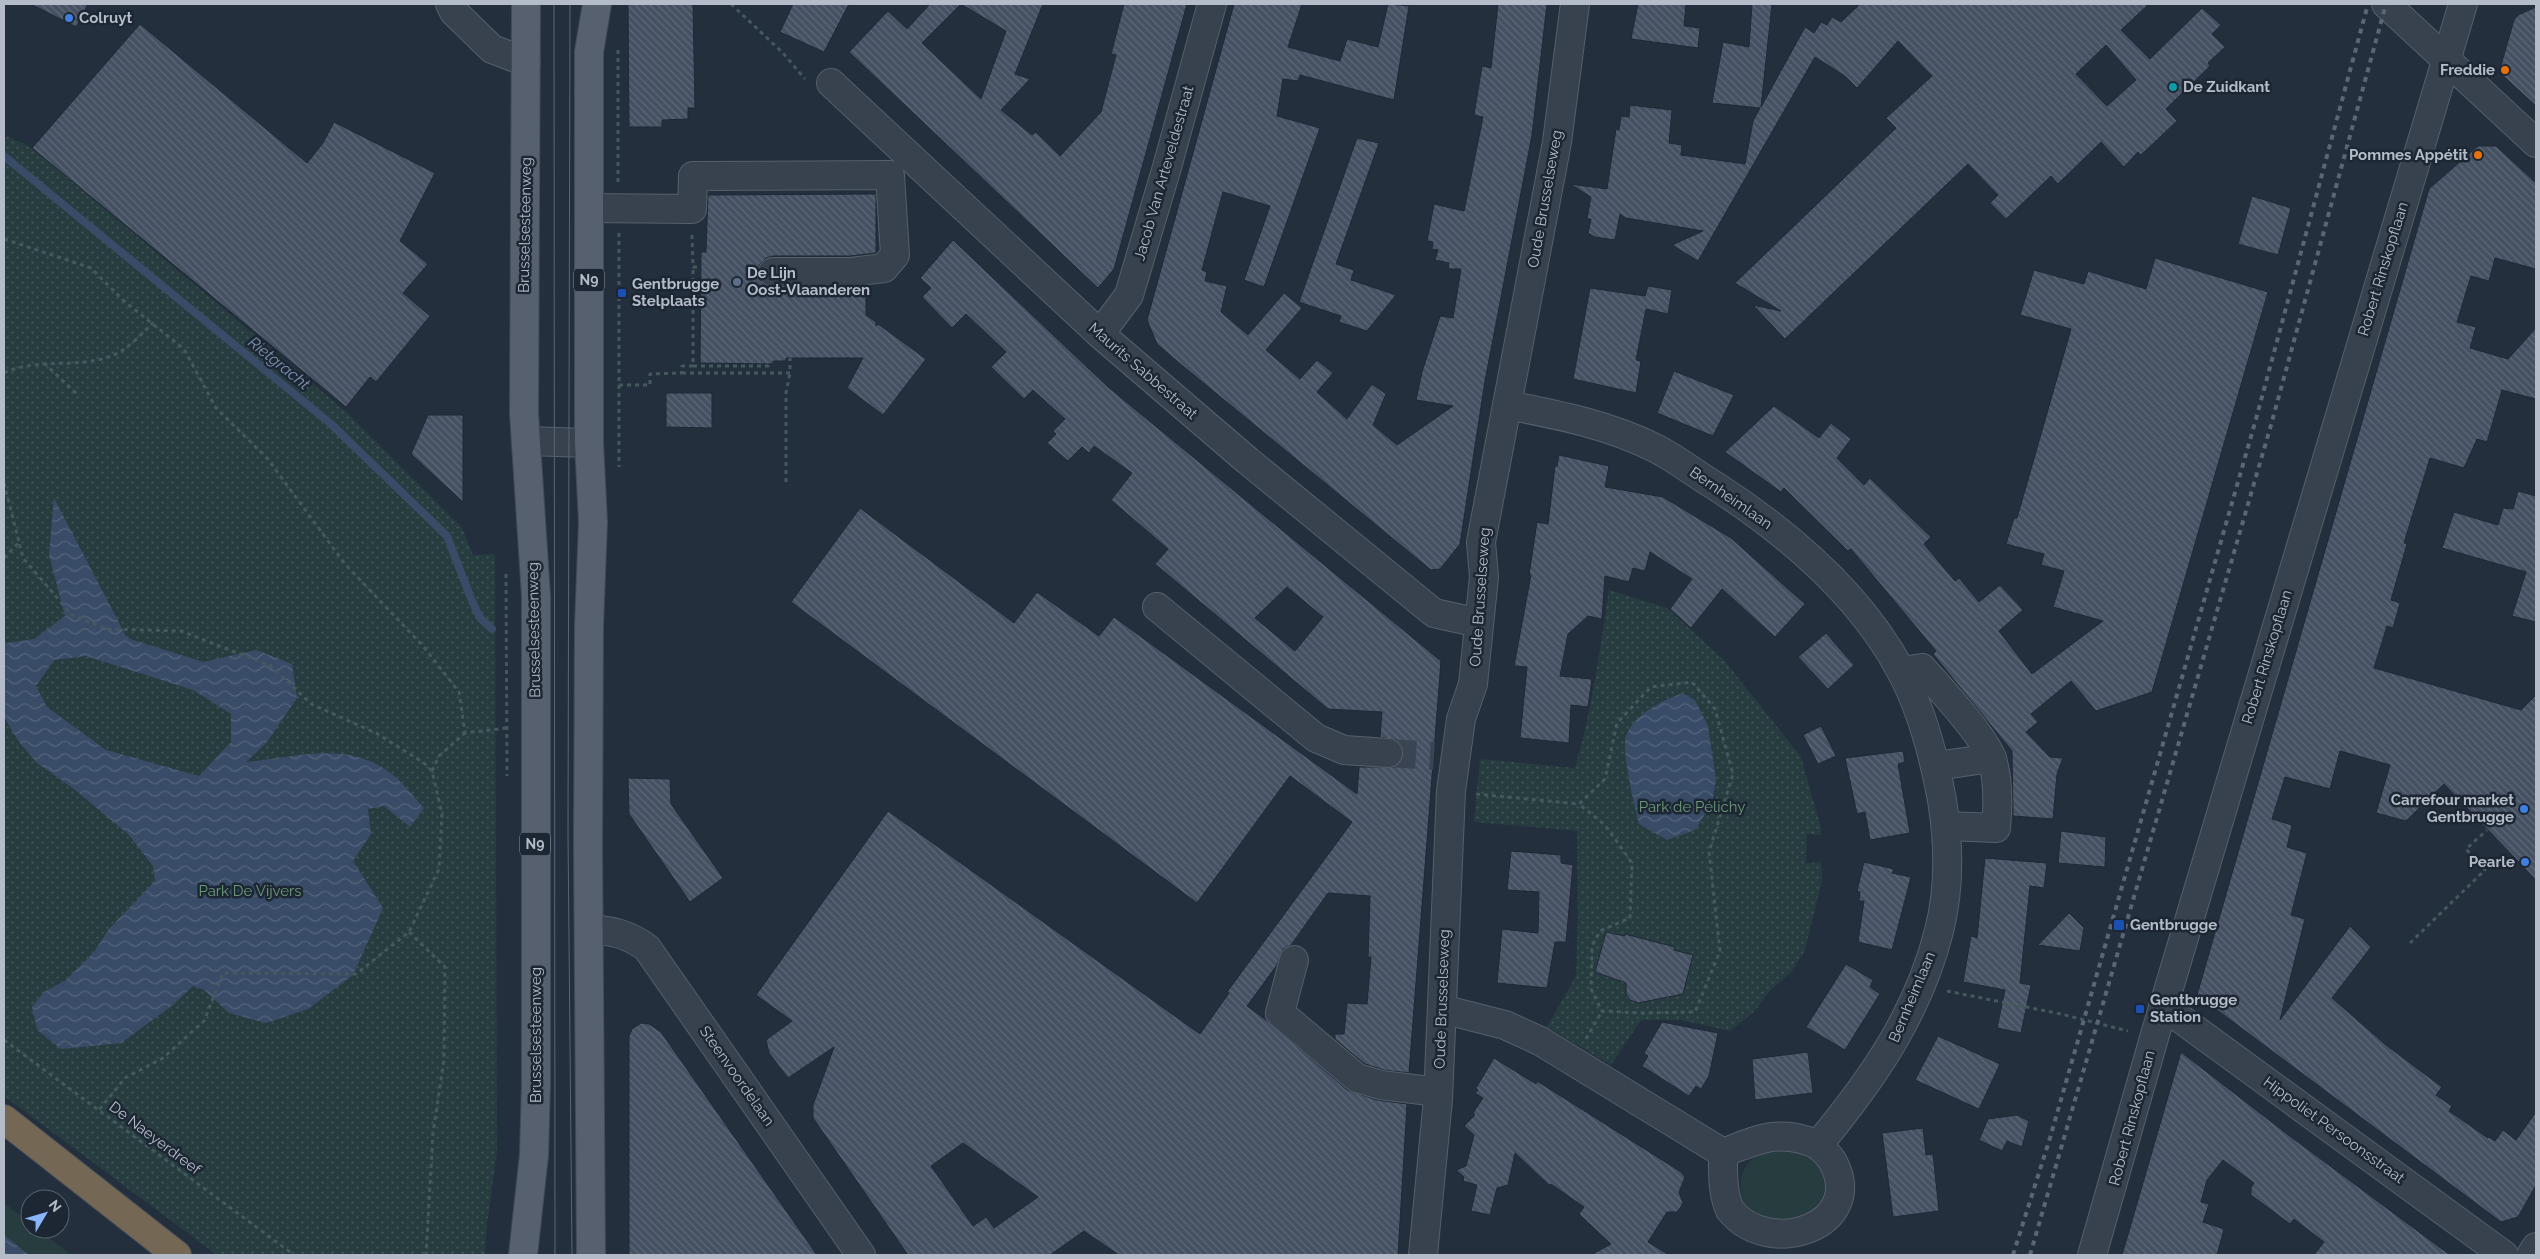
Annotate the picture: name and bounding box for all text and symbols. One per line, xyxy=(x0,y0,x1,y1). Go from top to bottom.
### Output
place label: Colruyt xyxy=(79,9,132,27)
marker: Colruyt xyxy=(63,12,75,24)
place label: Freddie xyxy=(2440,61,2495,79)
marker: Freddie xyxy=(2499,64,2511,76)
place label: De Zuidkant xyxy=(2183,78,2270,96)
marker: De Zuidkant xyxy=(2167,81,2179,93)
street label: Jacob Van Arteveldestraat xyxy=(1130,83,1198,263)
street label: Oude Brusselseweg xyxy=(1524,129,1566,269)
place label: Pommes Appétit xyxy=(2349,146,2468,164)
marker: Pommes Appétit xyxy=(2472,149,2484,161)
street label: Brusselsesteenweg xyxy=(515,157,535,293)
street label: Robert Rinskopflaan xyxy=(2354,200,2412,338)
place label: De Lijn Oost-Vlaanderen xyxy=(747,264,870,299)
road number: N9 xyxy=(574,268,604,292)
place label: Gentbrugge Stelplaats xyxy=(632,275,719,310)
marker: De Lijn Oost-Vlaanderen xyxy=(731,276,743,288)
marker: Gentbrugge Stelplaats xyxy=(616,287,628,299)
street label: Maurits Sabbestraat xyxy=(1085,319,1201,423)
water label: Rietgracht xyxy=(244,332,314,394)
street label: Bernheimlaan xyxy=(1686,463,1776,533)
street label: Oude Brusselseweg xyxy=(1466,527,1494,667)
street label: Brusselsesteenweg xyxy=(524,562,544,698)
street label: Robert Rinskopflaan xyxy=(2238,588,2296,726)
place label: Carrefour market Gentbrugge xyxy=(2391,791,2514,826)
park label: Park de Pélichy xyxy=(1639,798,1745,816)
marker: Carrefour market Gentbrugge xyxy=(2518,803,2530,815)
road number: N9 xyxy=(520,832,550,856)
place label: Pearle xyxy=(2469,853,2515,871)
marker: Pearle xyxy=(2519,856,2531,868)
park label: Park De Vijvers xyxy=(198,882,302,900)
place label: Gentbrugge xyxy=(2130,916,2217,934)
marker: Gentbrugge xyxy=(2112,918,2126,932)
street label: Oude Brusselseweg xyxy=(1431,929,1453,1069)
street label: Bernheimlaan xyxy=(1885,949,1939,1045)
street label: Brusselsesteenweg xyxy=(527,967,545,1103)
place label: Gentbrugge Station xyxy=(2150,991,2237,1026)
marker: Gentbrugge Station xyxy=(2134,1003,2146,1015)
street label: Steenvoordelaan xyxy=(696,1023,778,1129)
street label: Robert Rinskopflaan xyxy=(2105,1049,2159,1187)
street label: Hippoliet Persoonsstraat xyxy=(2260,1073,2408,1187)
street label: De Naeyerdreef xyxy=(106,1098,205,1179)
north arrow xyxy=(20,1189,70,1239)
text: N xyxy=(46,1197,65,1215)

